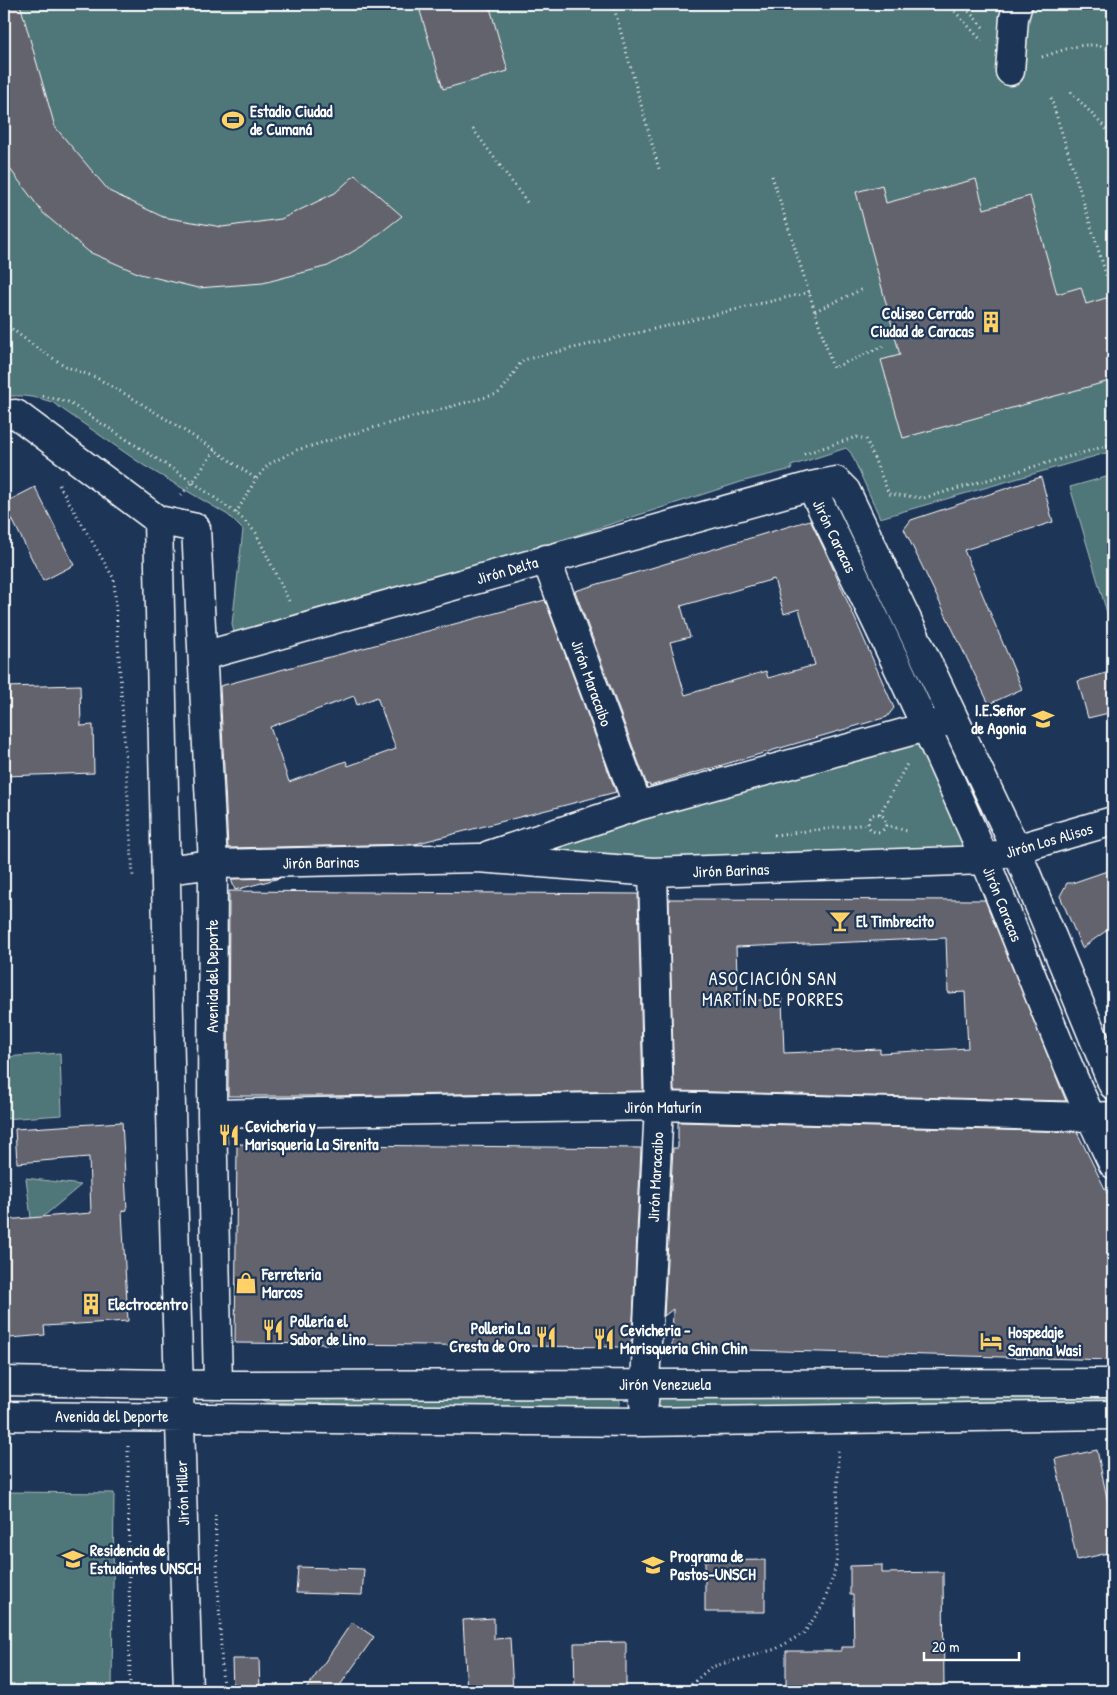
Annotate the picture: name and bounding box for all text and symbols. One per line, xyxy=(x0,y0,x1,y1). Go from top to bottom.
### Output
place label: Estadio Ciudad de Cumaná xyxy=(250,100,333,140)
sports icon: Estadio Ciudad de Cumaná xyxy=(220,107,246,133)
place label: Coliseo Cerrado Ciudad de Caracas xyxy=(870,302,975,342)
building icon: Coliseo Cerrado Ciudad de Caracas xyxy=(978,309,1004,335)
street label: Jirón Caracas xyxy=(808,496,862,576)
street label: Jirón Delta xyxy=(474,551,540,589)
street label: Jirón Maracaibo xyxy=(566,637,618,730)
place label: I.E.Señor de Agonia xyxy=(971,699,1027,740)
school or university icon: I.E.Señor de Agonia xyxy=(1030,706,1056,732)
street label: Jirón Los Alisos xyxy=(1003,817,1095,863)
street label: Jirón Barinas xyxy=(282,850,360,874)
street label: Jirón Barinas xyxy=(692,858,770,882)
street label: Jirón Caracas xyxy=(978,863,1028,945)
bar icon: El Timbrecito xyxy=(827,908,853,934)
place label: El Timbrecito xyxy=(856,910,934,932)
street label: Avenida del Deporte xyxy=(201,919,223,1033)
district label: ASOCIACIÓN SAN MARTÍN DE PORRES xyxy=(702,966,844,1012)
street label: Jirón Maturín xyxy=(624,1096,702,1118)
place label: Cevicheria y Marisqueria La Sirenita xyxy=(245,1115,379,1156)
restaurant icon: Cevicheria y Marisqueria La Sirenita xyxy=(216,1122,242,1148)
street label: Jirón Maracaibo xyxy=(642,1131,668,1223)
place label: Ferreteria Marcos xyxy=(261,1263,322,1303)
shop icon: Ferreteria Marcos xyxy=(233,1270,259,1296)
building icon: Electrocentro xyxy=(78,1291,104,1317)
place label: Electrocentro xyxy=(108,1293,188,1315)
place label: Pollería el Sabor de Lino xyxy=(290,1310,367,1350)
restaurant icon: Pollería el Sabor de Lino xyxy=(260,1317,286,1343)
place label: Polleria La Cresta de Oro xyxy=(449,1317,531,1357)
place label: Cevicheria - Marisqueria Chin Chin xyxy=(620,1319,748,1360)
place label: Hospedaje Samana Wasi xyxy=(1008,1321,1082,1361)
restaurant icon: Polleria La Cresta de Oro xyxy=(533,1324,559,1350)
restaurant icon: Cevicheria - Marisqueria Chin Chin xyxy=(591,1326,617,1352)
hotel icon: Hospedaje Samana Wasi xyxy=(978,1328,1004,1354)
street label: Jirón Venezuela xyxy=(619,1373,711,1395)
street label: Avenida del Deporte xyxy=(55,1405,169,1427)
street label: Jirón Miller xyxy=(170,1460,194,1526)
place label: Residencia de Estudiantes UNSCH xyxy=(90,1539,202,1579)
place label: Programa de Pastos-UNSCH xyxy=(670,1545,756,1585)
school or university icon: Residencia de Estudiantes UNSCH xyxy=(60,1546,86,1572)
school or university icon: Programa de Pastos-UNSCH xyxy=(640,1552,666,1578)
scale bar xyxy=(924,1630,1020,1662)
text: 20 m xyxy=(932,1636,959,1657)

